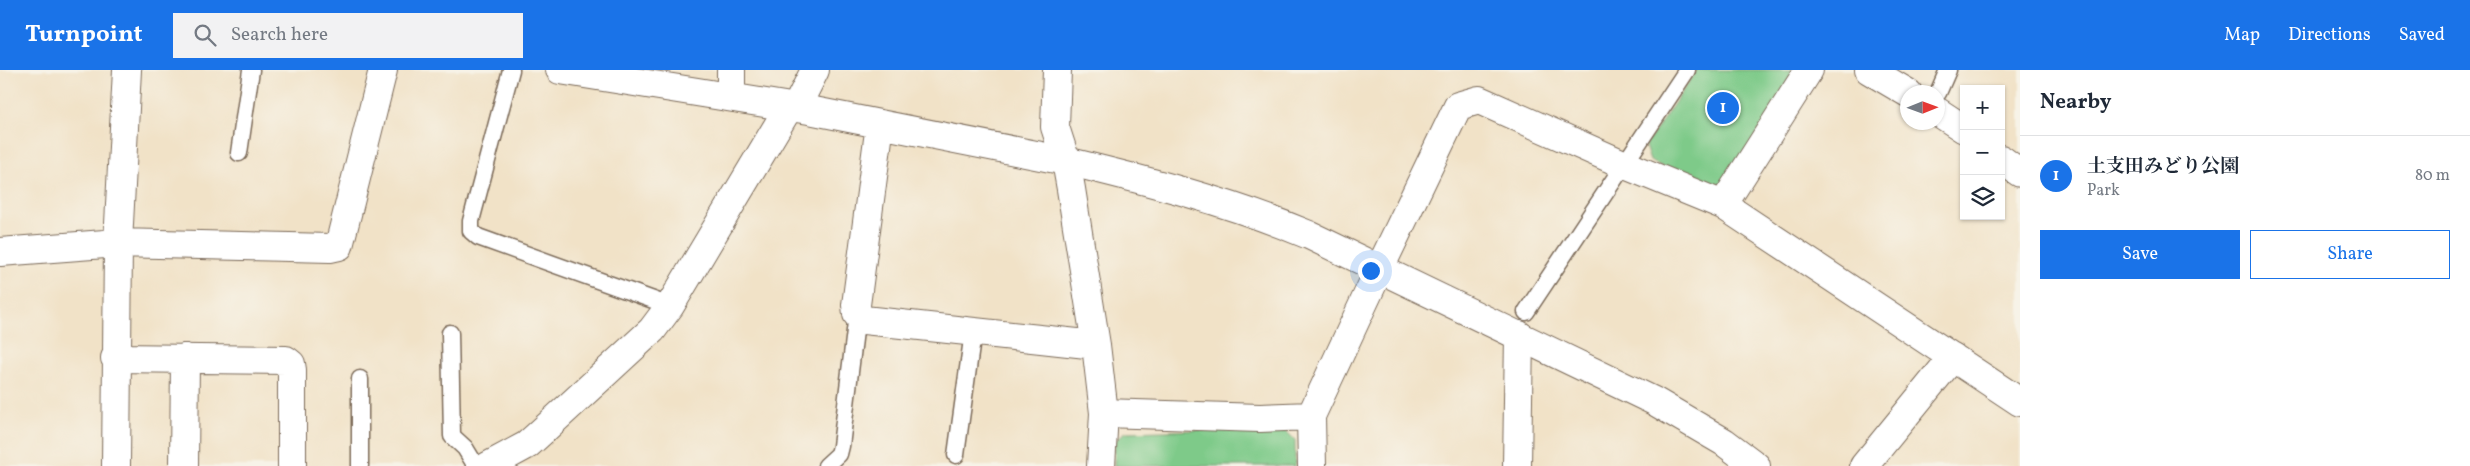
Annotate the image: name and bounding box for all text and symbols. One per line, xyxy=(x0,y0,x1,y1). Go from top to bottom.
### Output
search box xyxy=(173,13,523,58)
text: Turnpoint xyxy=(25,18,143,52)
icon: search xyxy=(191,21,219,49)
text: Search here xyxy=(231,22,328,48)
text: Map xyxy=(2224,23,2260,48)
text: Directions xyxy=(2288,23,2371,48)
text: Saved xyxy=(2399,23,2445,48)
north arrow xyxy=(1900,85,1945,130)
map controls xyxy=(1960,85,2005,220)
button: + xyxy=(1960,85,2005,130)
text: Nearby xyxy=(2040,88,2111,117)
pin: 1 xyxy=(1707,89,1739,127)
button: − xyxy=(1960,130,2005,175)
text: 土支田みどり公園 xyxy=(2087,154,2239,180)
text: 1 xyxy=(2053,165,2059,187)
text: 80 m xyxy=(2415,165,2450,187)
button: layers xyxy=(1960,175,2005,220)
text: Park xyxy=(2087,180,2120,202)
button: Save xyxy=(2040,230,2240,279)
button: Share xyxy=(2250,230,2450,279)
your location xyxy=(1358,258,1384,284)

